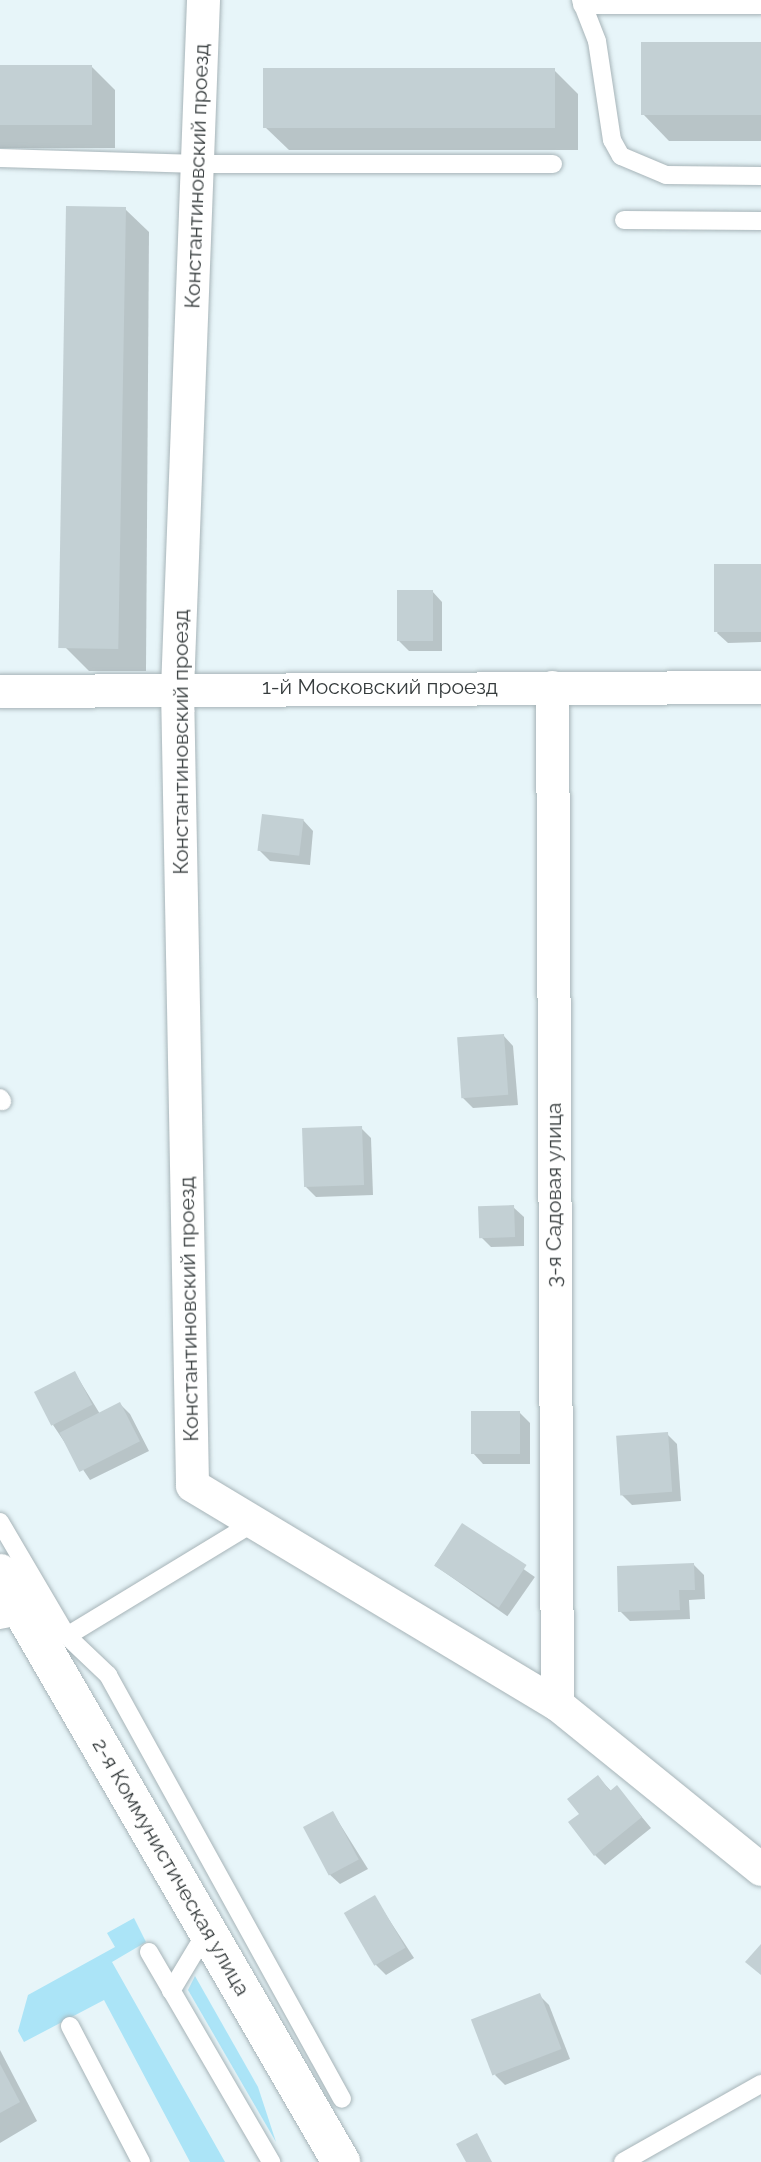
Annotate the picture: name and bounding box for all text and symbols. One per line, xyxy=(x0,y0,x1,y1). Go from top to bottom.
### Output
street label: Константиновский проезд xyxy=(180,43,214,309)
street label: Константиновский проезд xyxy=(168,609,194,875)
street label: 1-й Московский проезд xyxy=(262,674,498,700)
street label: 3-я Садовая улица xyxy=(541,1102,567,1288)
street label: Константиновский проезд xyxy=(174,1176,204,1442)
street label: 2-я Коммунистическая улица xyxy=(87,1734,255,2000)

